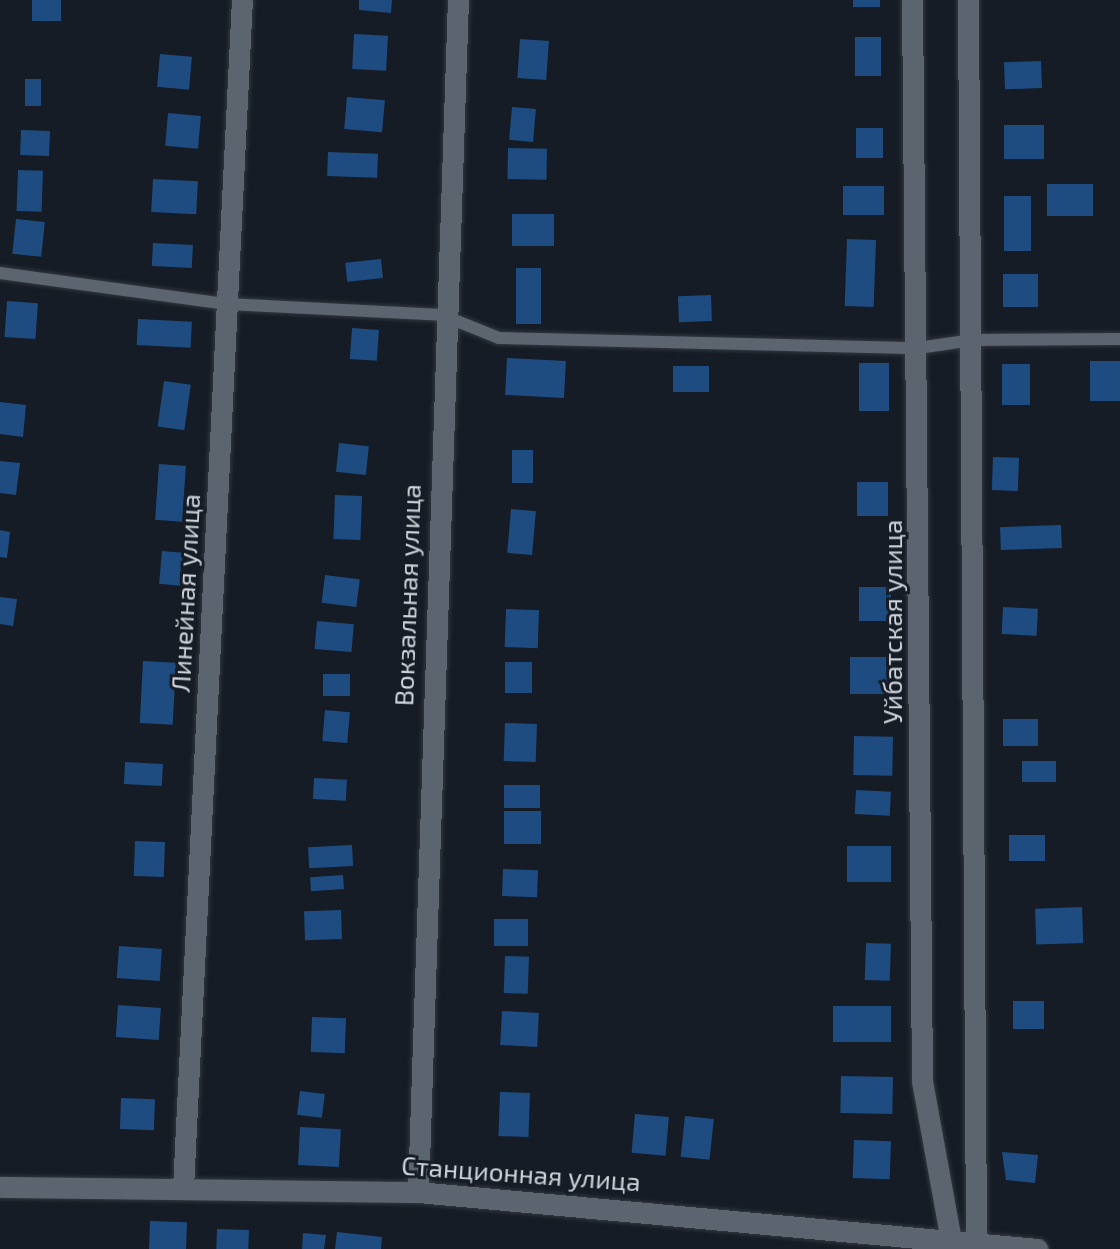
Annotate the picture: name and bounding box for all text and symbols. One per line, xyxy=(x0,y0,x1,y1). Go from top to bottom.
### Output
street label: Вокзальная улица xyxy=(388,483,426,707)
street label: Линейная улица xyxy=(164,493,206,693)
street label: Уйбатская улица xyxy=(876,520,908,724)
street label: Станционная улица xyxy=(400,1149,642,1197)

